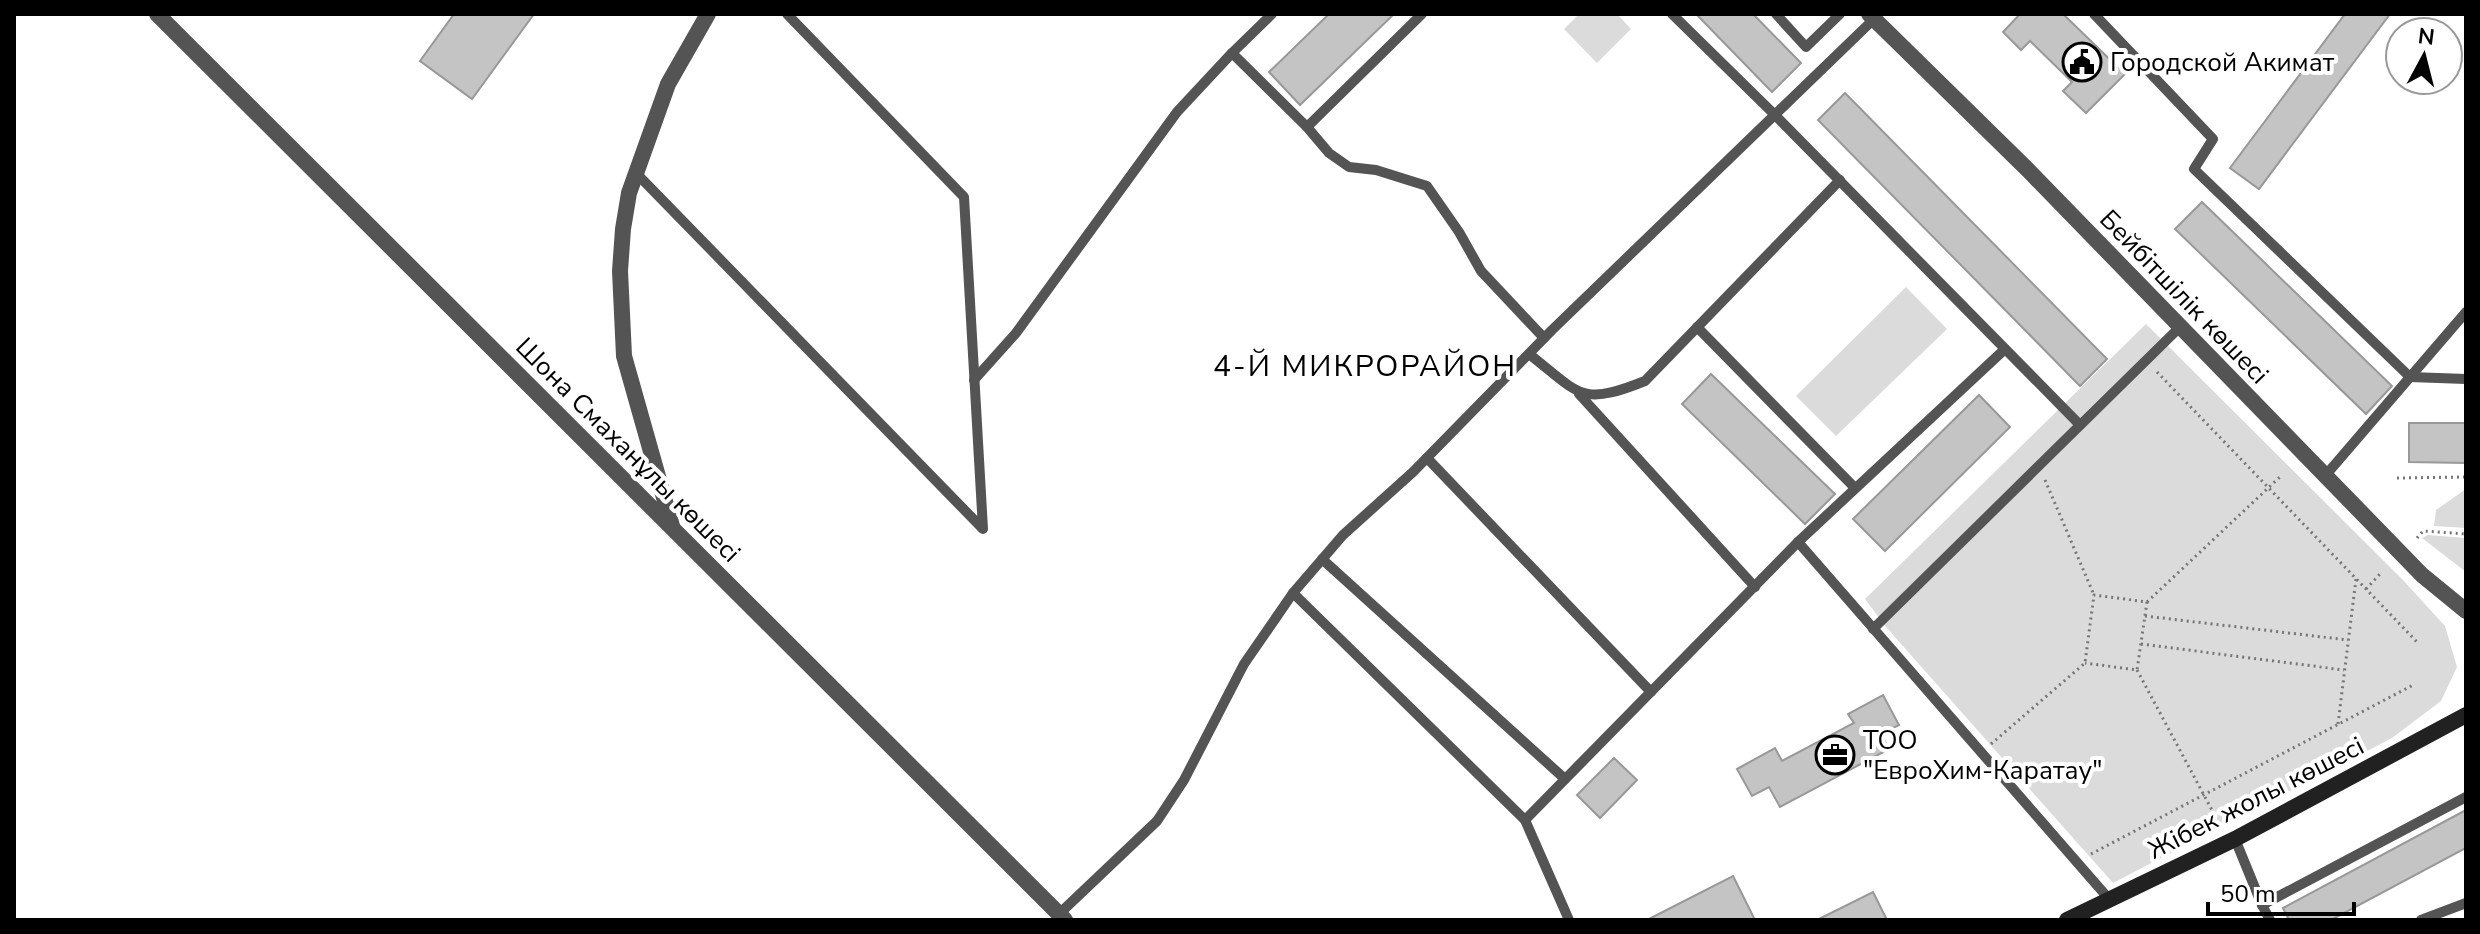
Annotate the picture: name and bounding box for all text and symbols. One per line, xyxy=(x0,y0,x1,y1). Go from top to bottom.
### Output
north arrow xyxy=(2384,16,2464,96)
text: N xyxy=(2416,21,2436,53)
public building icon: Городской Акимат xyxy=(2061,41,2103,83)
place label: Городской Акимат xyxy=(2110,45,2335,80)
street label: Бейбітшілік көшесі xyxy=(2092,202,2276,392)
street label: Шона Смаханұлы көшесі xyxy=(508,330,748,570)
district label: 4-Й МИКРОРАЙОН xyxy=(1213,346,1517,387)
place label: ТОО "ЕвроХим-Каратау" xyxy=(1863,723,2102,788)
street label: Жібек жолы көшесі xyxy=(2142,728,2370,868)
office icon: ТОО "ЕвроХим-Каратау" xyxy=(1814,734,1856,776)
scale bar xyxy=(2208,866,2354,916)
text: 50 m xyxy=(2220,878,2276,910)

